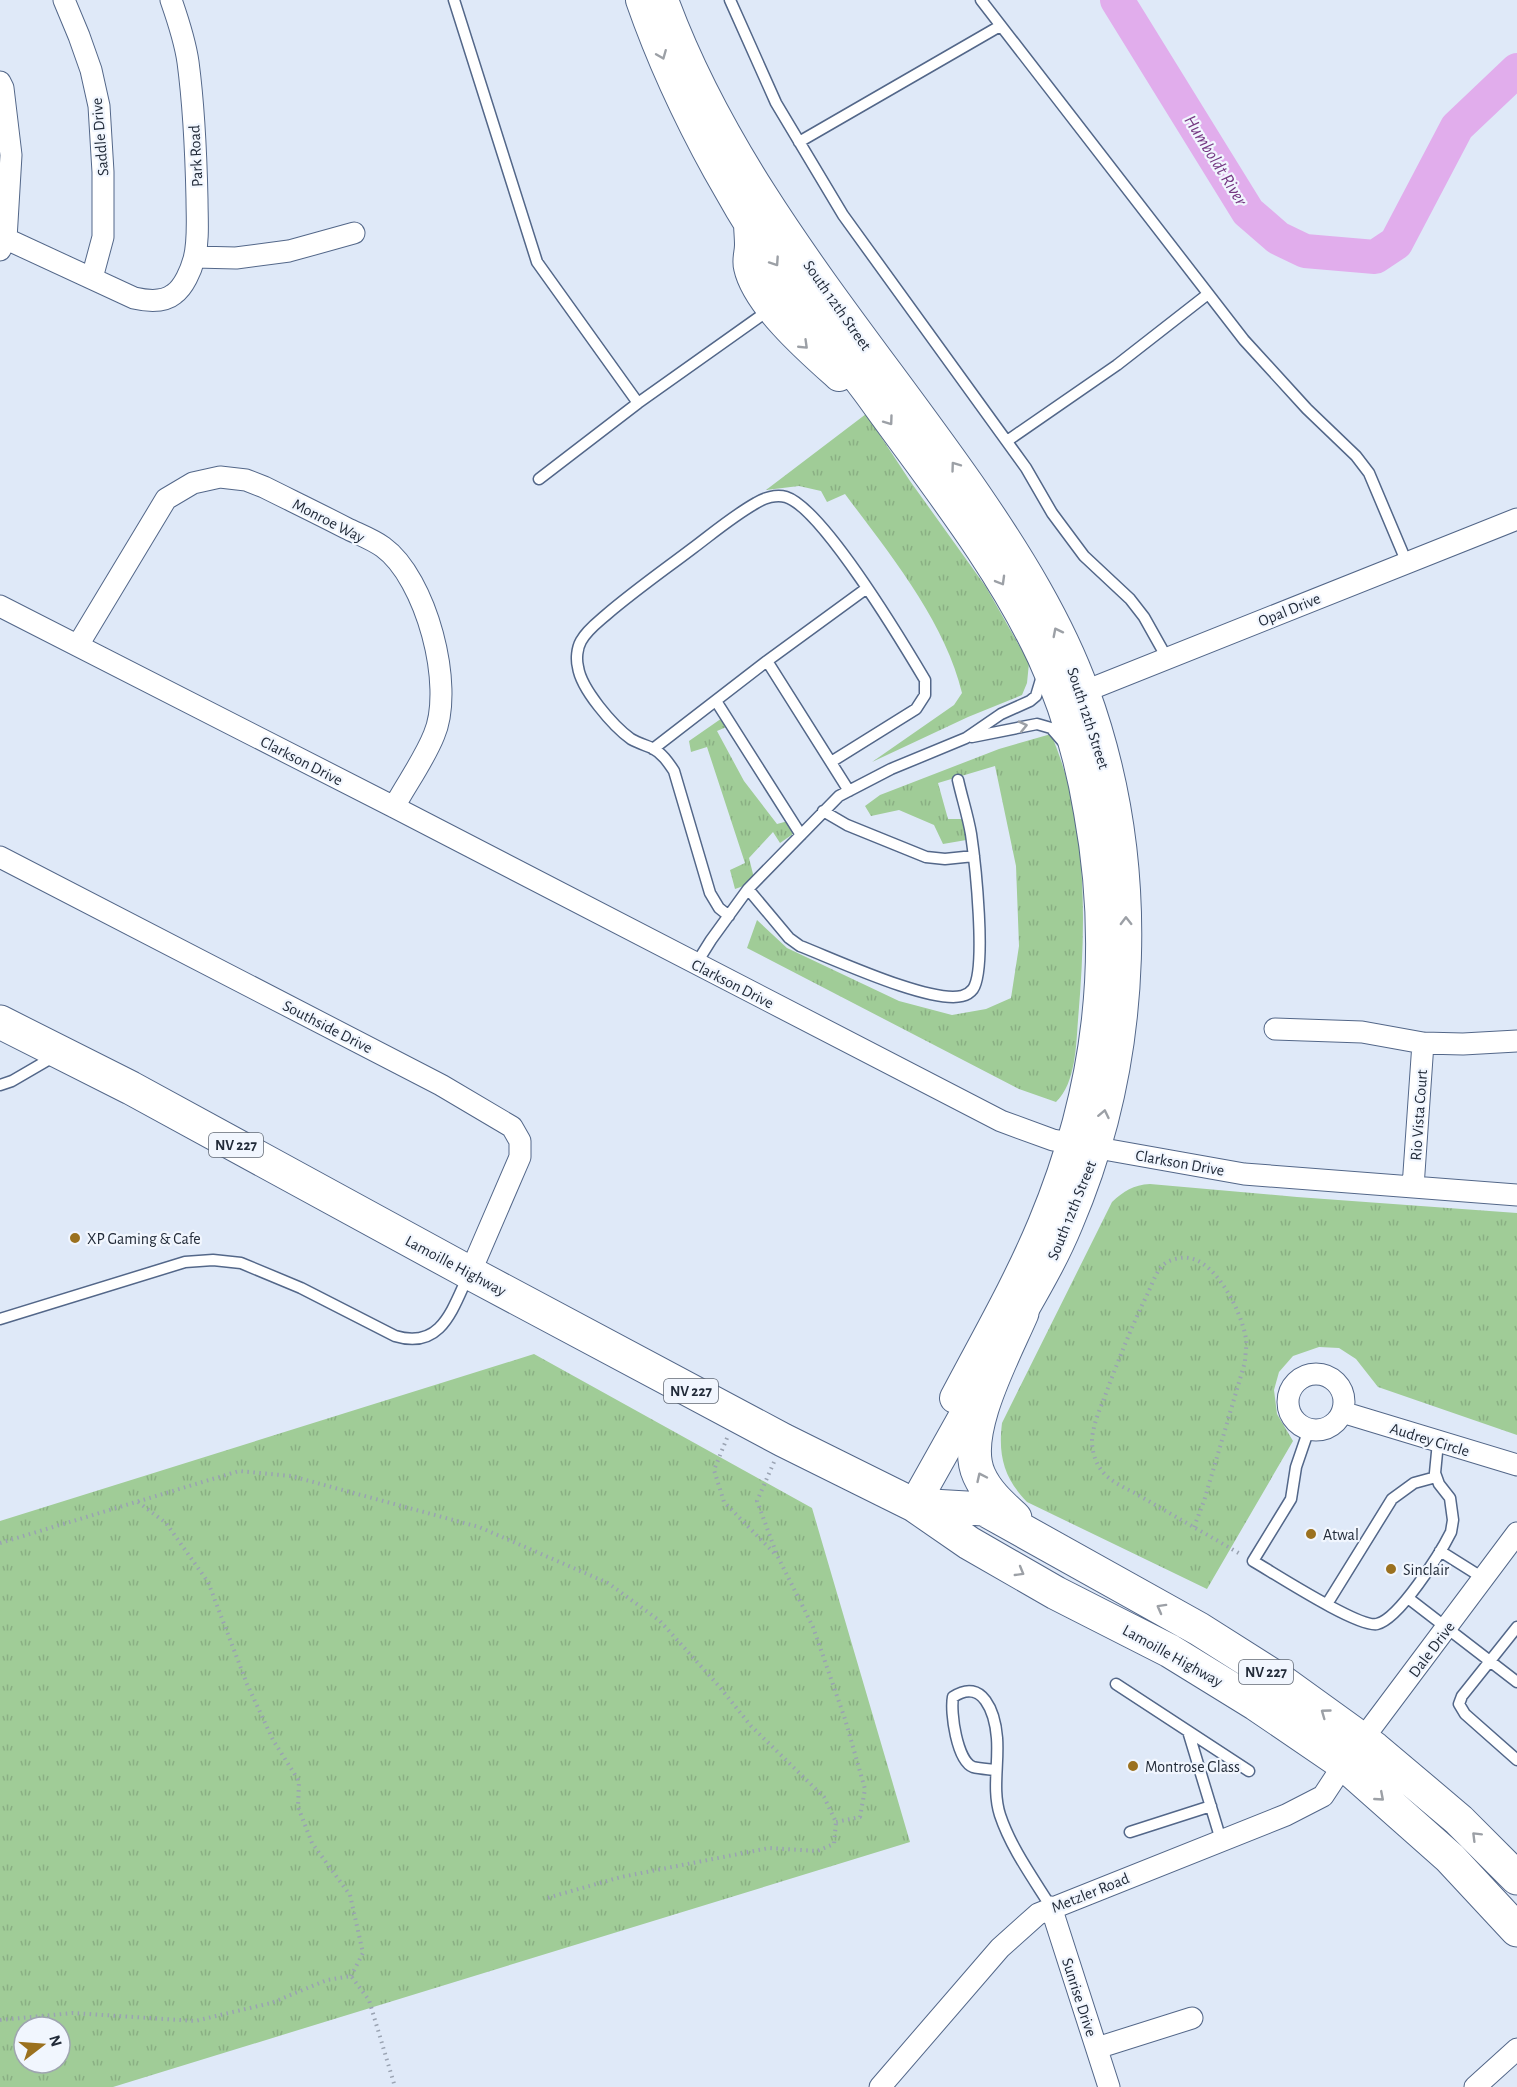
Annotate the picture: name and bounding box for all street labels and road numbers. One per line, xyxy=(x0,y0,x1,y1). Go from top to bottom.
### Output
street label: Saddle Drive xyxy=(89,97,111,177)
street label: Park Road xyxy=(186,125,206,187)
street label: South 12th Street xyxy=(800,258,874,354)
street label: Monroe Way xyxy=(289,496,367,547)
street label: Opal Drive xyxy=(1256,590,1323,630)
street label: South 12th Street xyxy=(1064,666,1112,771)
street label: Clarkson Drive xyxy=(258,733,345,788)
street label: Clarkson Drive xyxy=(689,956,776,1011)
street label: Southside Drive xyxy=(280,998,375,1056)
street label: Rio Vista Court xyxy=(1408,1069,1430,1161)
road number: NV 227 xyxy=(209,1133,263,1157)
street label: Clarkson Drive xyxy=(1134,1147,1225,1179)
street label: South 12th Street xyxy=(1045,1158,1099,1262)
street label: Lamoille Highway xyxy=(402,1233,509,1300)
road number: NV 227 xyxy=(664,1379,718,1403)
street label: Audrey Circle xyxy=(1388,1420,1471,1461)
street label: Dale Drive xyxy=(1406,1619,1458,1680)
street label: Lamoille Highway xyxy=(1119,1622,1225,1691)
road number: NV 227 xyxy=(1239,1660,1293,1684)
street label: Metzler Road xyxy=(1049,1870,1132,1916)
street label: Sunrise Drive xyxy=(1059,1956,1099,2039)

